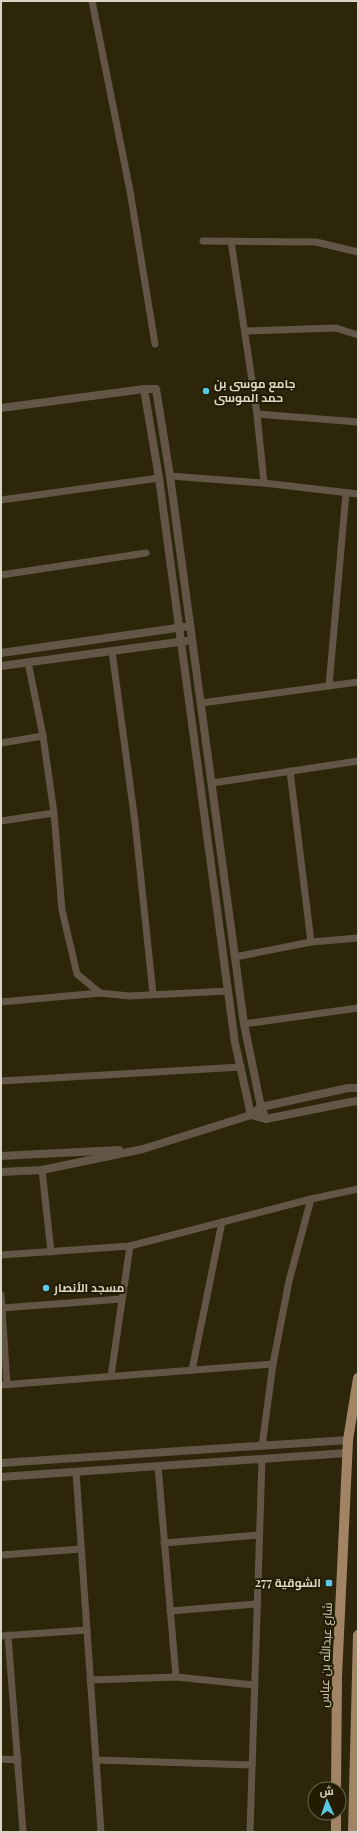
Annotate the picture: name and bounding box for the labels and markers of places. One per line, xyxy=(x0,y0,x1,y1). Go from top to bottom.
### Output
place label: جامع موسى بن حمد الموسى xyxy=(214,375,296,406)
marker: جامع موسى بن حمد الموسى xyxy=(201,386,211,396)
place label: مسجد الأنصار xyxy=(53,1279,125,1296)
marker: مسجد الأنصار xyxy=(41,1283,51,1293)
place label: الشوقية 277 xyxy=(255,1574,321,1591)
marker: الشوقية 277 xyxy=(324,1578,334,1588)

